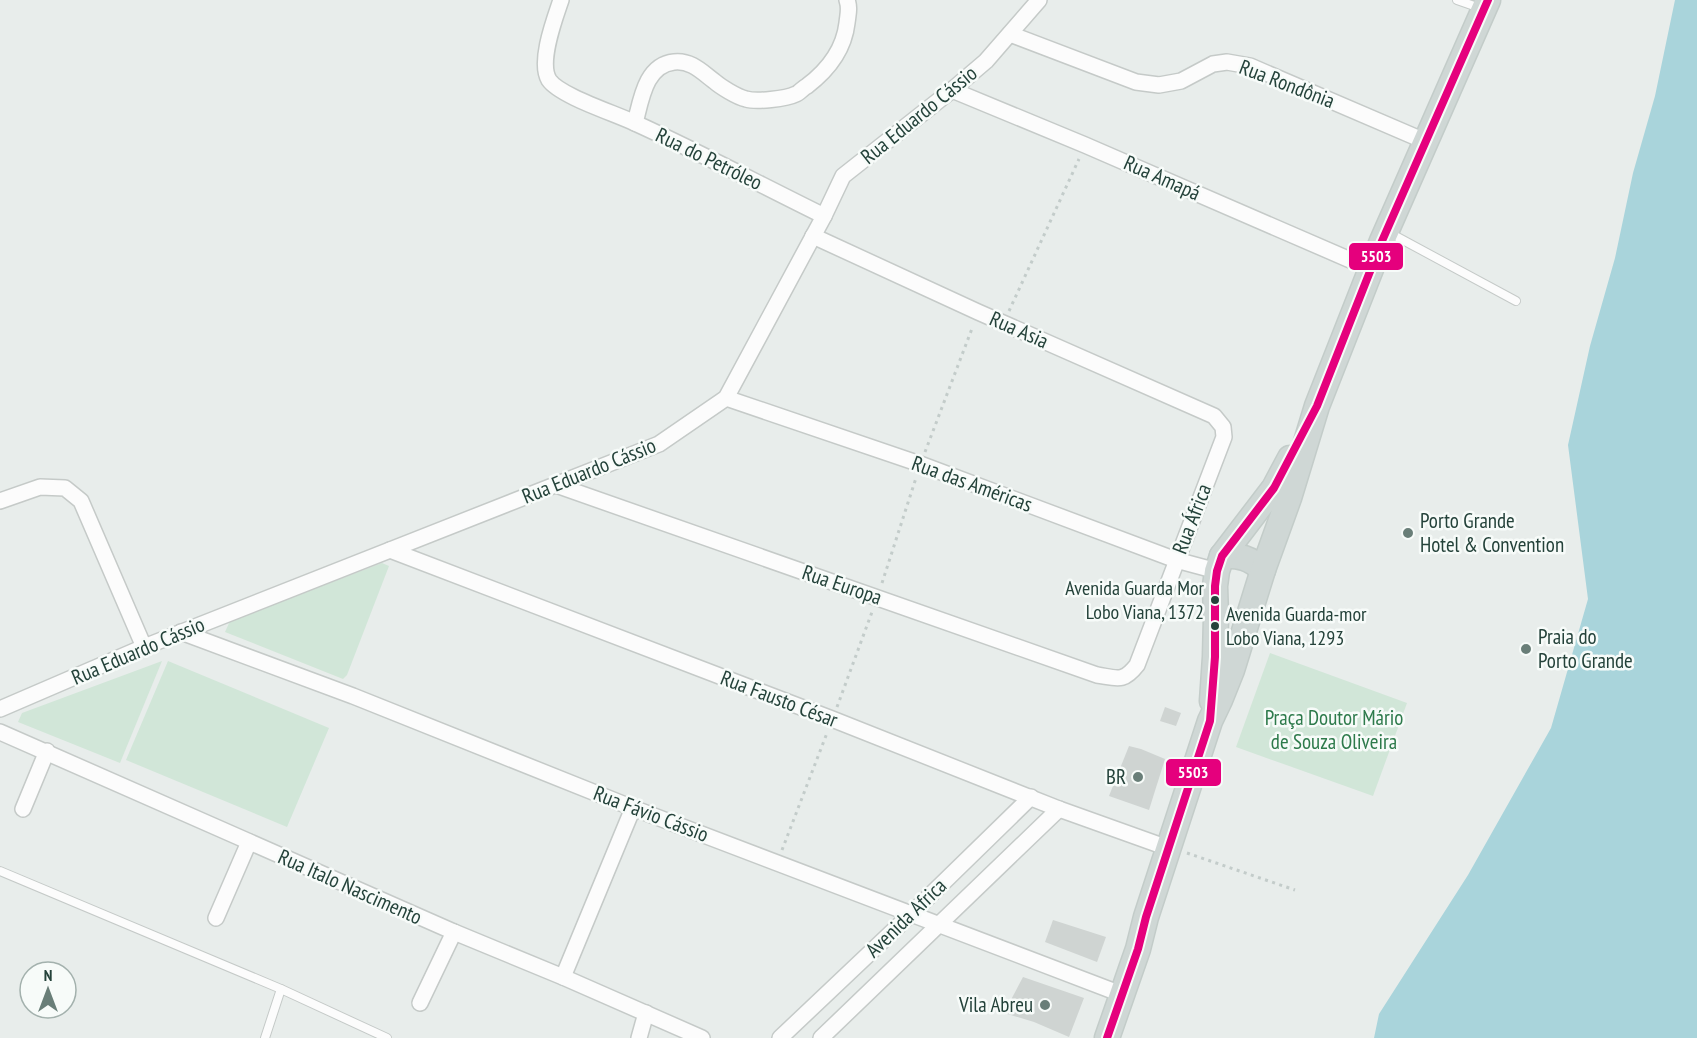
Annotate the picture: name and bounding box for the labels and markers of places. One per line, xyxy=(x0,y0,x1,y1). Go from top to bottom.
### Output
place label: Porto Grande Hotel & Convention xyxy=(1420,507,1564,558)
marker: Porto Grande Hotel & Convention xyxy=(1401,526,1415,540)
place label: Avenida Guarda Mor Lobo Viana, 1372 xyxy=(1065,575,1205,625)
marker: Avenida Guarda Mor Lobo Viana, 1372 xyxy=(1209,594,1221,606)
place label: Avenida Guarda-mor Lobo Viana, 1293 xyxy=(1226,601,1367,651)
marker: Avenida Guarda-mor Lobo Viana, 1293 xyxy=(1209,620,1221,632)
place label: Praia do Porto Grande xyxy=(1538,623,1633,674)
marker: Praia do Porto Grande xyxy=(1519,642,1533,656)
place label: BR xyxy=(1106,763,1126,790)
marker: BR xyxy=(1131,770,1145,784)
place label: Vila Abreu xyxy=(958,991,1033,1018)
marker: Vila Abreu xyxy=(1038,998,1052,1012)

